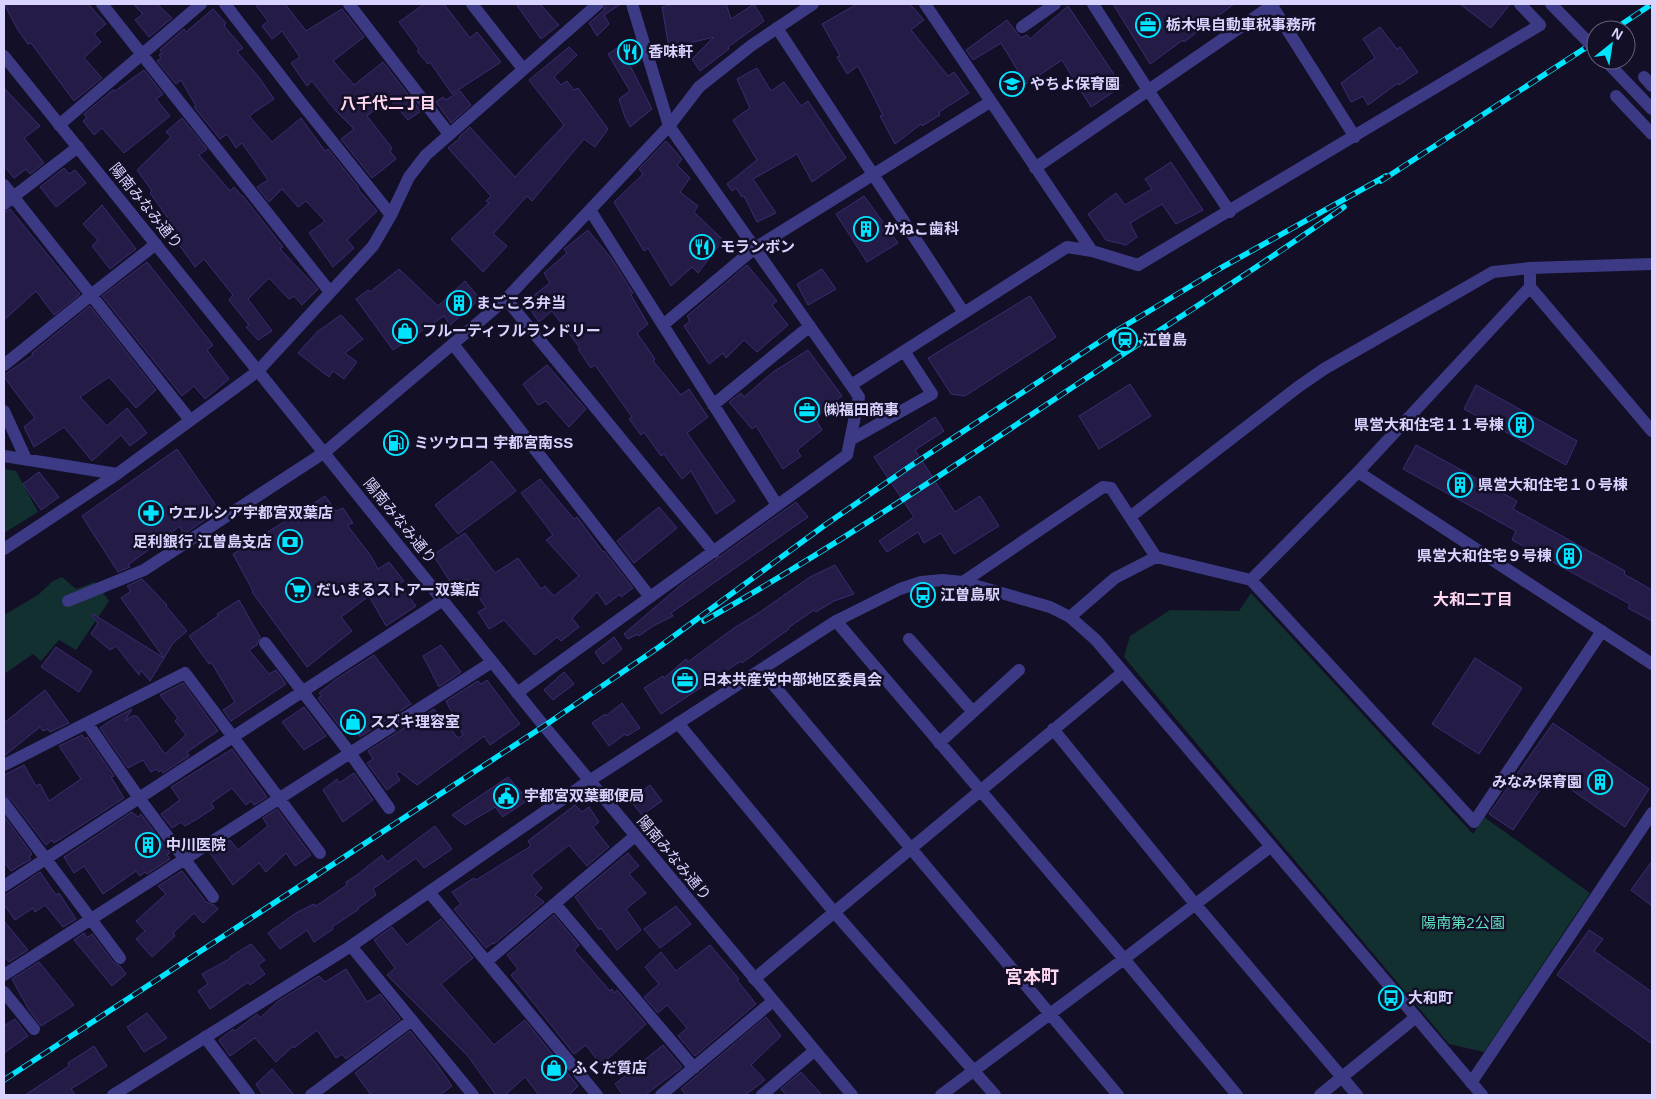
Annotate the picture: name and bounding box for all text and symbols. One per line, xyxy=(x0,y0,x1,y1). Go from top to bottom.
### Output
office icon: 栃木県自動車税事務所 xyxy=(1135,12,1161,38)
place label: 栃木県自動車税事務所 xyxy=(1166,16,1316,33)
north arrow xyxy=(1586,20,1636,70)
text: N xyxy=(1609,24,1626,43)
restaurant icon: 香味軒 xyxy=(617,39,643,65)
place label: 香味軒 xyxy=(648,43,693,60)
school or university icon: やちよ保育園 xyxy=(999,71,1025,97)
place label: やちよ保育園 xyxy=(1030,75,1120,92)
district label: 八千代二丁目 xyxy=(340,94,436,112)
street label: 陽南みなみ通り xyxy=(107,160,186,252)
building icon: かねこ歯科 xyxy=(853,216,879,242)
place label: かねこ歯科 xyxy=(884,220,959,237)
restaurant icon: モランボン xyxy=(689,234,715,260)
place label: モランボン xyxy=(720,238,795,255)
building icon: まごころ弁当 xyxy=(446,290,472,316)
place label: まごころ弁当 xyxy=(476,294,566,311)
shop icon: フルーティフルランドリー xyxy=(392,318,418,344)
place label: フルーティフルランドリー xyxy=(422,322,601,339)
station icon: 江曽島 xyxy=(1112,327,1138,353)
place label: 江曽島 xyxy=(1142,331,1187,348)
office icon: ㈱福田商事 xyxy=(794,397,820,423)
place label: ㈱福田商事 xyxy=(824,401,899,418)
building icon: 県営大和住宅１１号棟 xyxy=(1508,412,1534,438)
place label: 県営大和住宅１１号棟 xyxy=(1354,416,1504,433)
fuel station icon: ミツウロコ 宇都宮南SS xyxy=(383,430,409,456)
place label: ミツウロコ 宇都宮南SS xyxy=(414,434,573,451)
building icon: 県営大和住宅１０号棟 xyxy=(1447,472,1473,498)
street label: 陽南みなみ通り xyxy=(361,475,440,567)
place label: 県営大和住宅１０号棟 xyxy=(1478,476,1628,493)
pharmacy icon: ウエルシア宇都宮双葉店 xyxy=(138,500,164,526)
place label: ウエルシア宇都宮双葉店 xyxy=(168,504,333,521)
bank icon: 足利銀行 江曽島支店 xyxy=(277,529,303,555)
place label: 足利銀行 江曽島支店 xyxy=(133,533,272,550)
building icon: 県営大和住宅９号棟 xyxy=(1556,543,1582,569)
place label: 県営大和住宅９号棟 xyxy=(1417,547,1552,564)
supermarket icon: だいまるストアー双葉店 xyxy=(285,577,311,603)
place label: だいまるストアー双葉店 xyxy=(316,581,480,598)
bus stop icon: 江曽島駅 xyxy=(910,582,936,608)
place label: 江曽島駅 xyxy=(940,586,1000,603)
district label: 大和二丁目 xyxy=(1433,591,1513,608)
office icon: 日本共産党中部地区委員会 xyxy=(672,667,698,693)
place label: 日本共産党中部地区委員会 xyxy=(702,671,882,688)
shop icon: スズキ理容室 xyxy=(340,709,366,735)
place label: スズキ理容室 xyxy=(370,713,460,730)
building icon: みなみ保育園 xyxy=(1587,769,1613,795)
place label: みなみ保育園 xyxy=(1492,773,1582,790)
public building icon: 宇都宮双葉郵便局 xyxy=(493,783,519,809)
place label: 宇都宮双葉郵便局 xyxy=(524,787,644,804)
street label: 陽南みなみ通り xyxy=(634,812,715,903)
building icon: 中川医院 xyxy=(135,832,161,858)
place label: 中川医院 xyxy=(166,836,226,853)
park label: 陽南第2公園 xyxy=(1421,914,1505,931)
district label: 宮本町 xyxy=(1005,967,1059,987)
bus stop icon: 大和町 xyxy=(1378,985,1404,1011)
place label: 大和町 xyxy=(1408,989,1453,1006)
shop icon: ふくだ質店 xyxy=(541,1055,567,1081)
place label: ふくだ質店 xyxy=(572,1059,647,1076)

